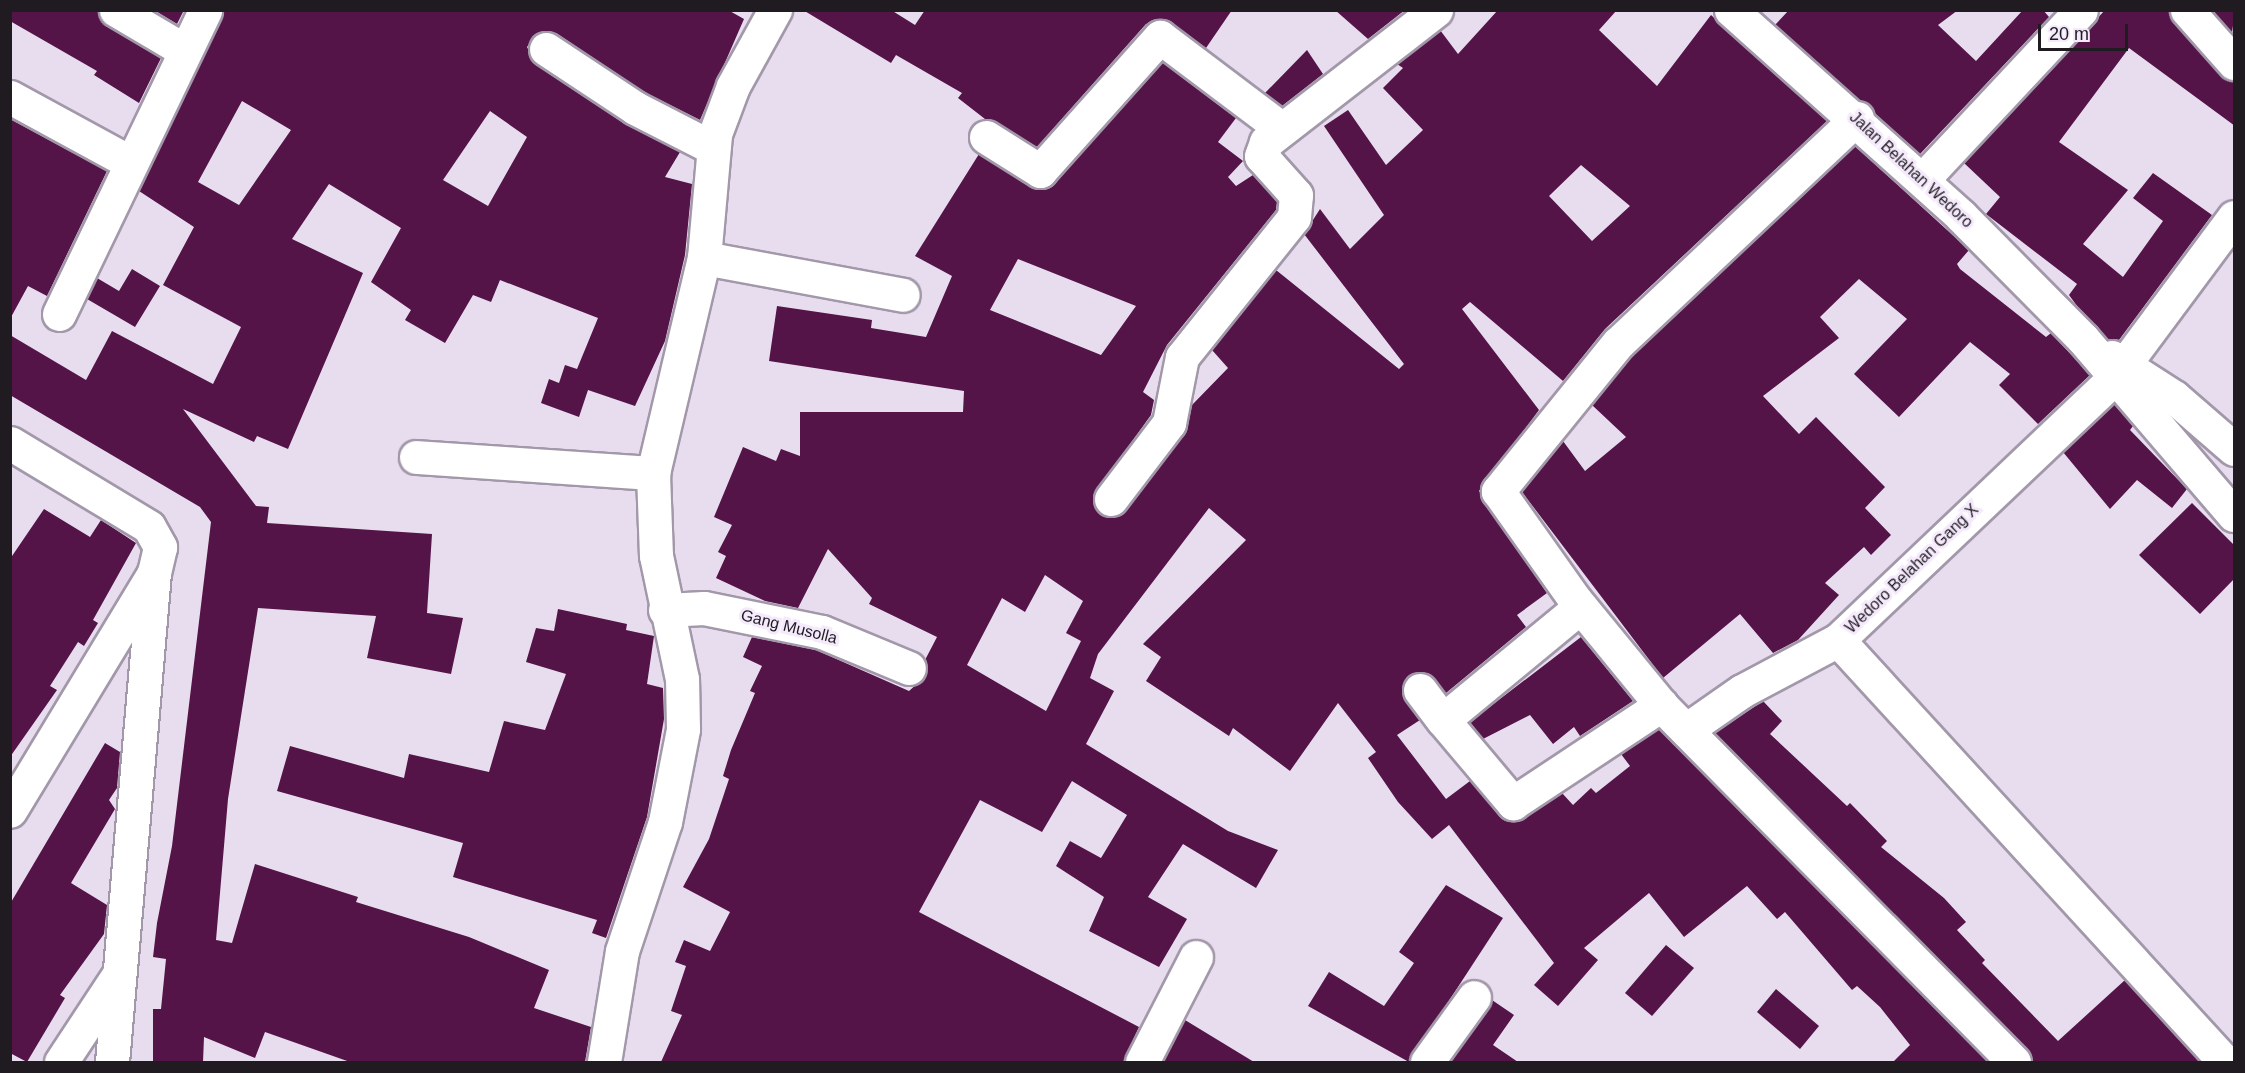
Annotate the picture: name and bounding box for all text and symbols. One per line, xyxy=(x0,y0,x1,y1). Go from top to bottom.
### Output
scale bar xyxy=(2041,12,2131,50)
text: 20 m xyxy=(2049,24,2089,44)
street label: Jalan Belahan Wedoro xyxy=(1845,108,1977,232)
street label: Wedoro Belahan Gang X xyxy=(1841,500,1983,638)
street label: Gang Musolla xyxy=(739,606,839,648)

